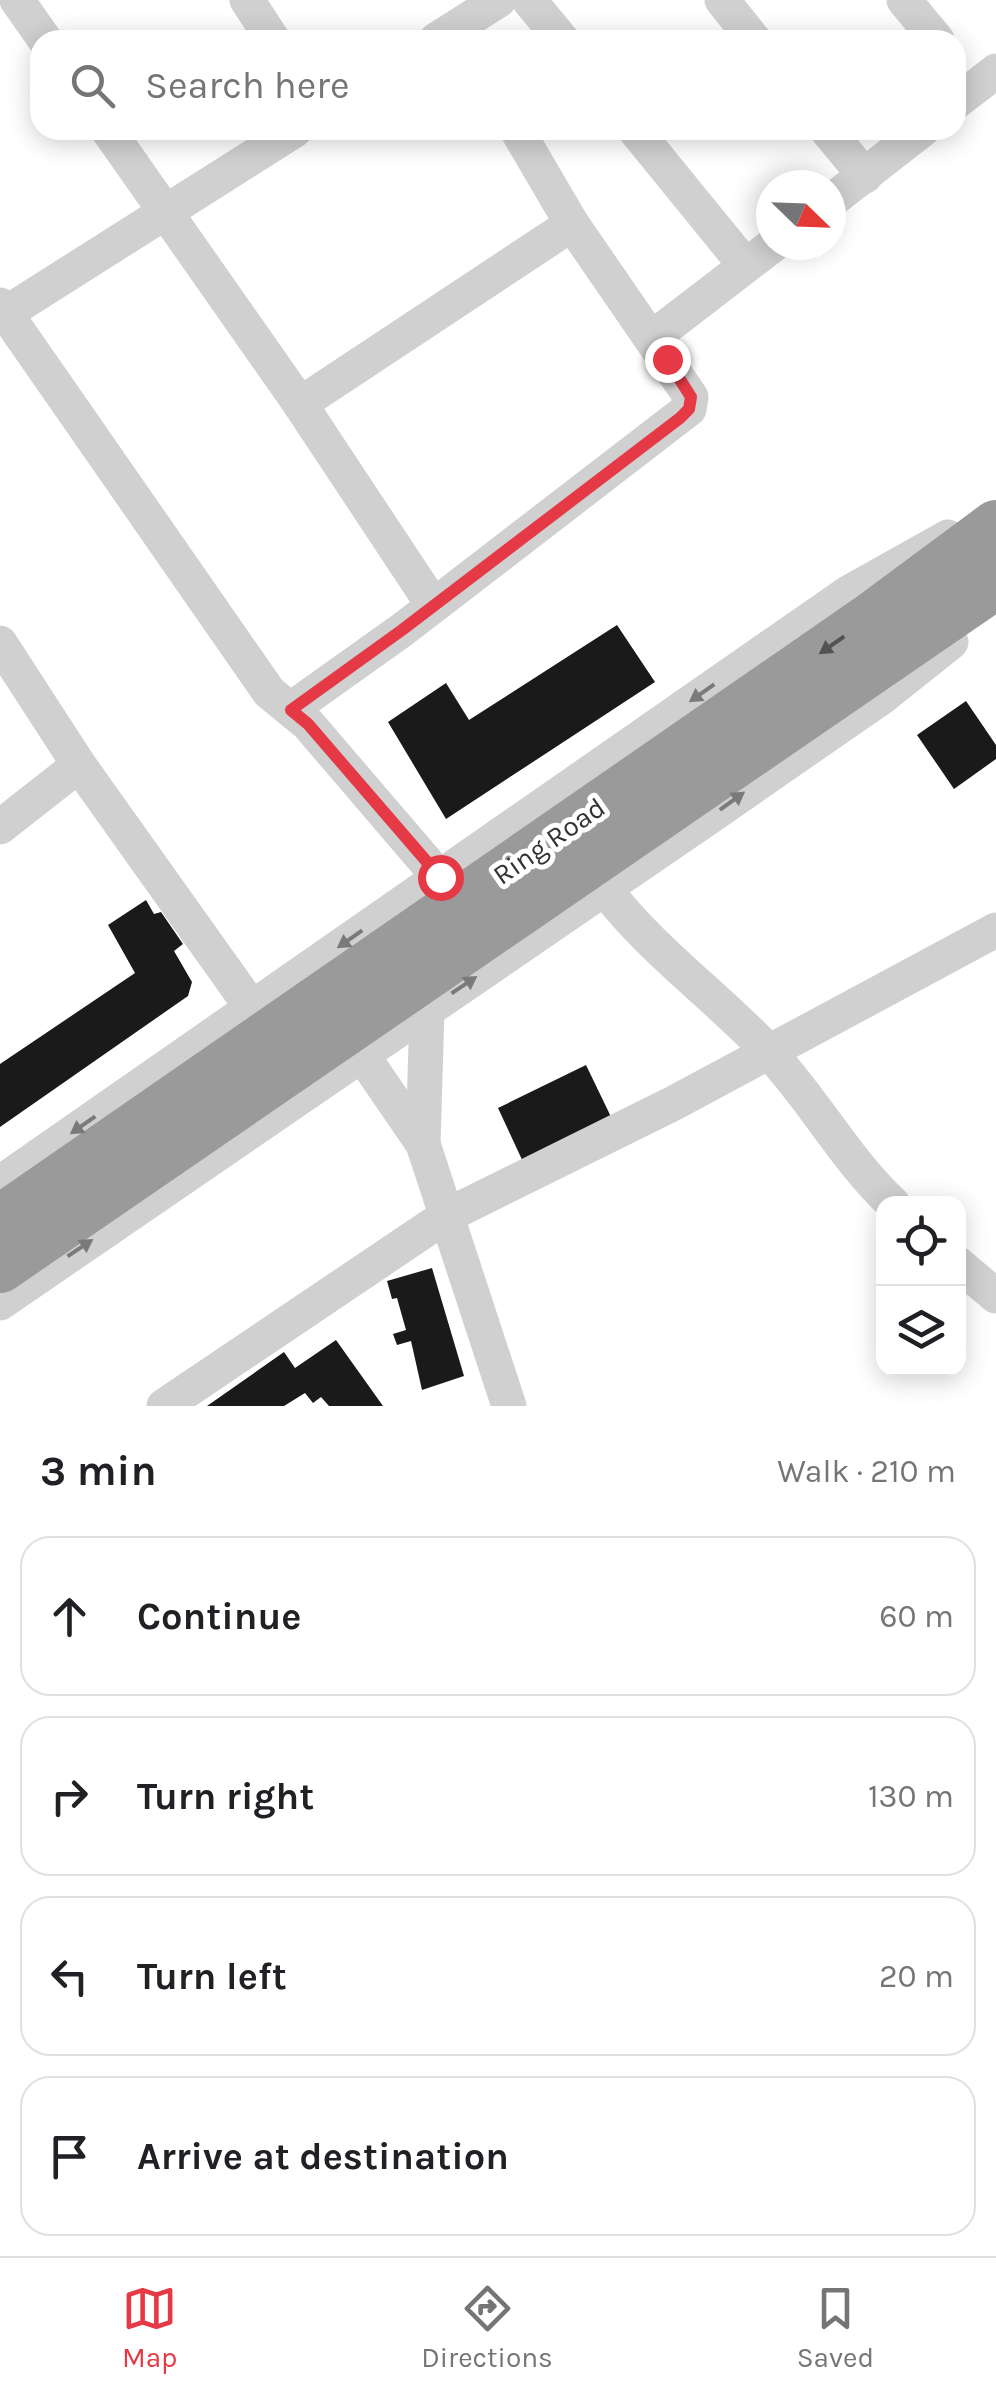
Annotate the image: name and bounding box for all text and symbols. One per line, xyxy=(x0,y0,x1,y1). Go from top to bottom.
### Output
search box xyxy=(30,30,966,140)
icon: search xyxy=(65,58,120,113)
text: Search here xyxy=(145,63,349,108)
north arrow xyxy=(756,170,846,260)
route end xyxy=(645,337,691,383)
one-way arrow xyxy=(819,635,846,654)
one-way arrow xyxy=(689,682,716,702)
street label: Ring Road xyxy=(487,790,611,892)
one-way arrow xyxy=(719,792,745,811)
route start xyxy=(418,855,464,901)
one-way arrow xyxy=(337,929,363,948)
one-way arrow xyxy=(451,976,477,995)
one-way arrow xyxy=(70,1115,96,1134)
map controls xyxy=(876,1196,966,1376)
button: locate xyxy=(876,1196,966,1286)
one-way arrow xyxy=(67,1239,94,1258)
button: layers xyxy=(876,1286,966,1376)
text: 3 min xyxy=(40,1446,157,1496)
text: Walk · 210 m xyxy=(777,1453,956,1490)
icon: ahead xyxy=(42,1589,97,1644)
text: Continue xyxy=(137,1594,301,1639)
text: 60 m xyxy=(879,1598,954,1635)
icon: right xyxy=(42,1769,97,1824)
text: Turn right xyxy=(137,1774,314,1819)
text: 130 m xyxy=(868,1778,954,1815)
icon: left xyxy=(42,1949,97,2004)
text: Turn left xyxy=(137,1954,287,1999)
text: 20 m xyxy=(879,1958,954,1995)
icon: arrive xyxy=(42,2129,97,2184)
text: Arrive at destination xyxy=(137,2134,509,2179)
tab: Map xyxy=(122,2281,177,2374)
tab: Directions xyxy=(421,2281,553,2374)
tab: Saved xyxy=(797,2281,874,2374)

